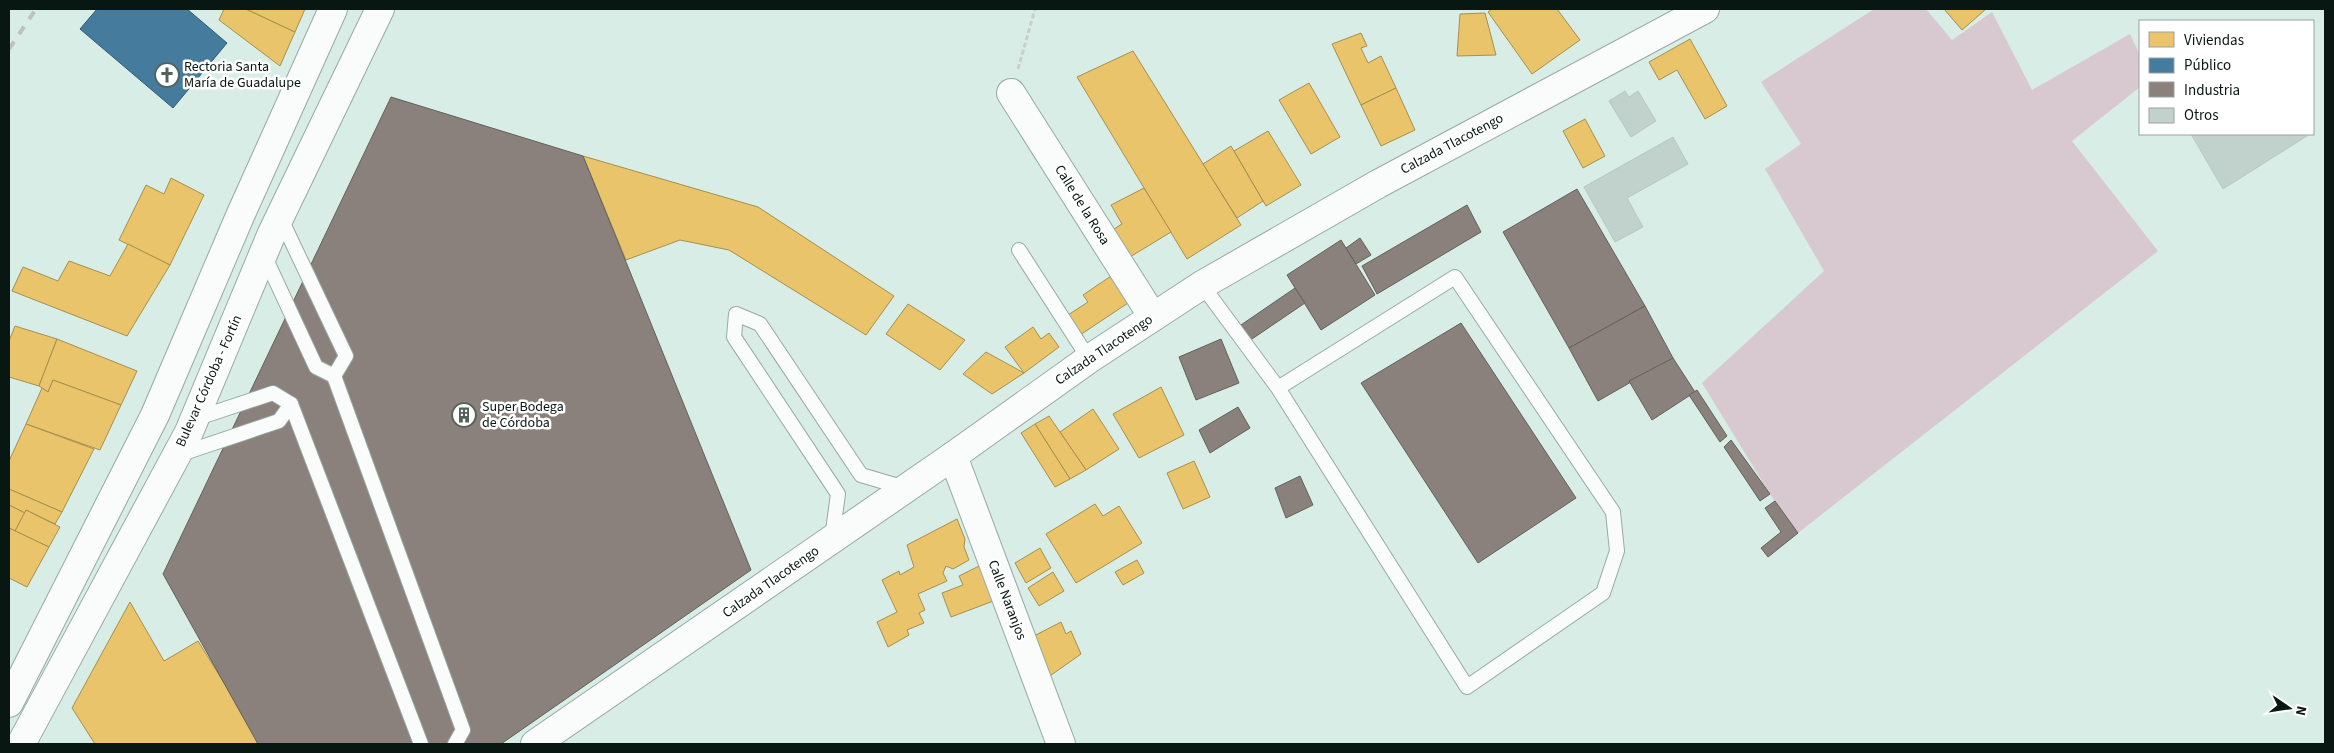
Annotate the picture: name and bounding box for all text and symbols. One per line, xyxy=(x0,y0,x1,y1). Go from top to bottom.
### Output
legend xyxy=(2139,20,2314,135)
text: Viviendas xyxy=(2184,30,2244,51)
text: Público xyxy=(2184,55,2231,76)
place label: Rectoria Santa María de Guadalupe xyxy=(184,57,301,93)
church icon: Rectoria Santa María de Guadalupe xyxy=(154,62,180,88)
text: Industria xyxy=(2184,80,2240,101)
text: Otros xyxy=(2184,105,2218,126)
street label: Calzada Tlacotengo xyxy=(1397,108,1507,180)
street label: Calle de la Rosa xyxy=(1049,161,1115,249)
street label: Calzada Tlacotengo xyxy=(1051,310,1157,390)
street label: Bulevar Córdoba - Fortín xyxy=(171,312,247,450)
place label: Super Bodega de Córdoba xyxy=(482,397,564,433)
building icon: Super Bodega de Córdoba xyxy=(451,402,477,428)
street label: Calzada Tlacotengo xyxy=(719,541,823,623)
street label: Calle Naranjos xyxy=(983,557,1031,643)
north arrow xyxy=(2264,683,2314,733)
text: N xyxy=(2290,704,2311,717)

